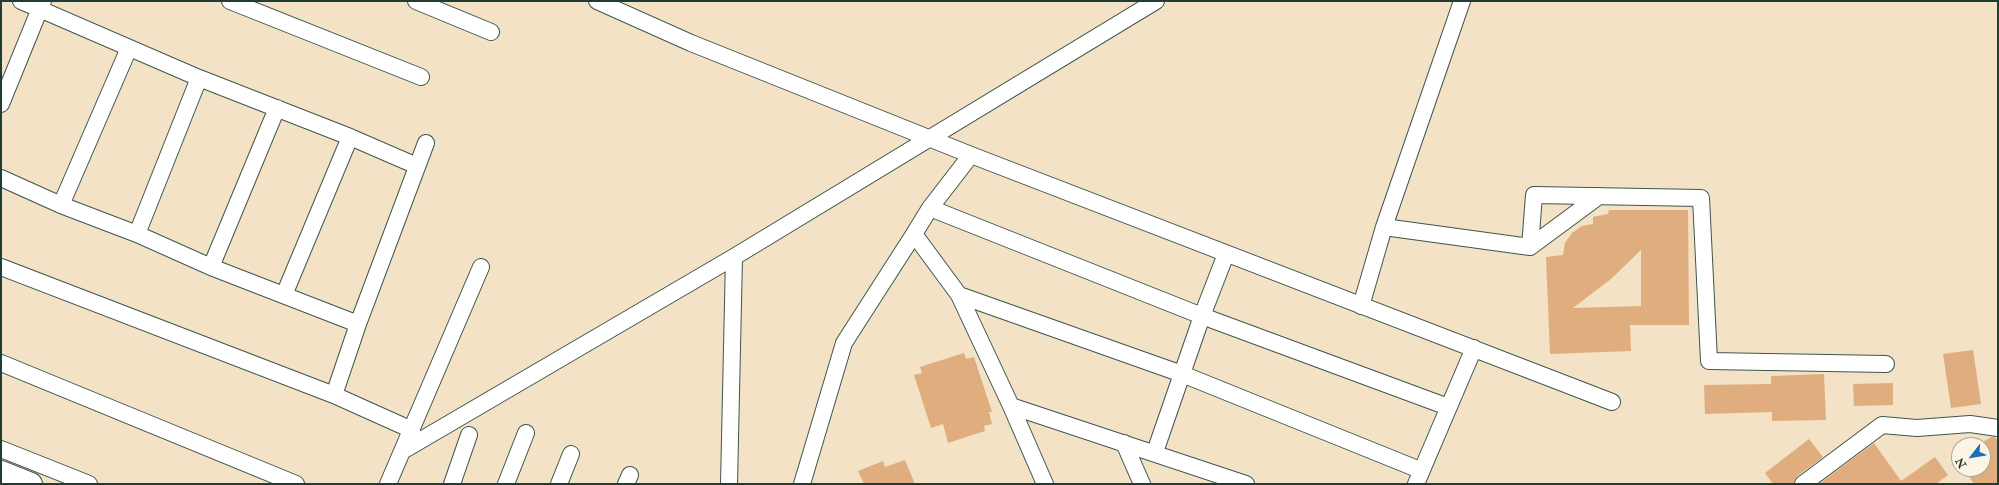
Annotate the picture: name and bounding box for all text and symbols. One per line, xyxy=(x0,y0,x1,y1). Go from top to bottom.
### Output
north arrow xyxy=(1951,437,1991,477)
text: N xyxy=(1953,455,1969,471)

